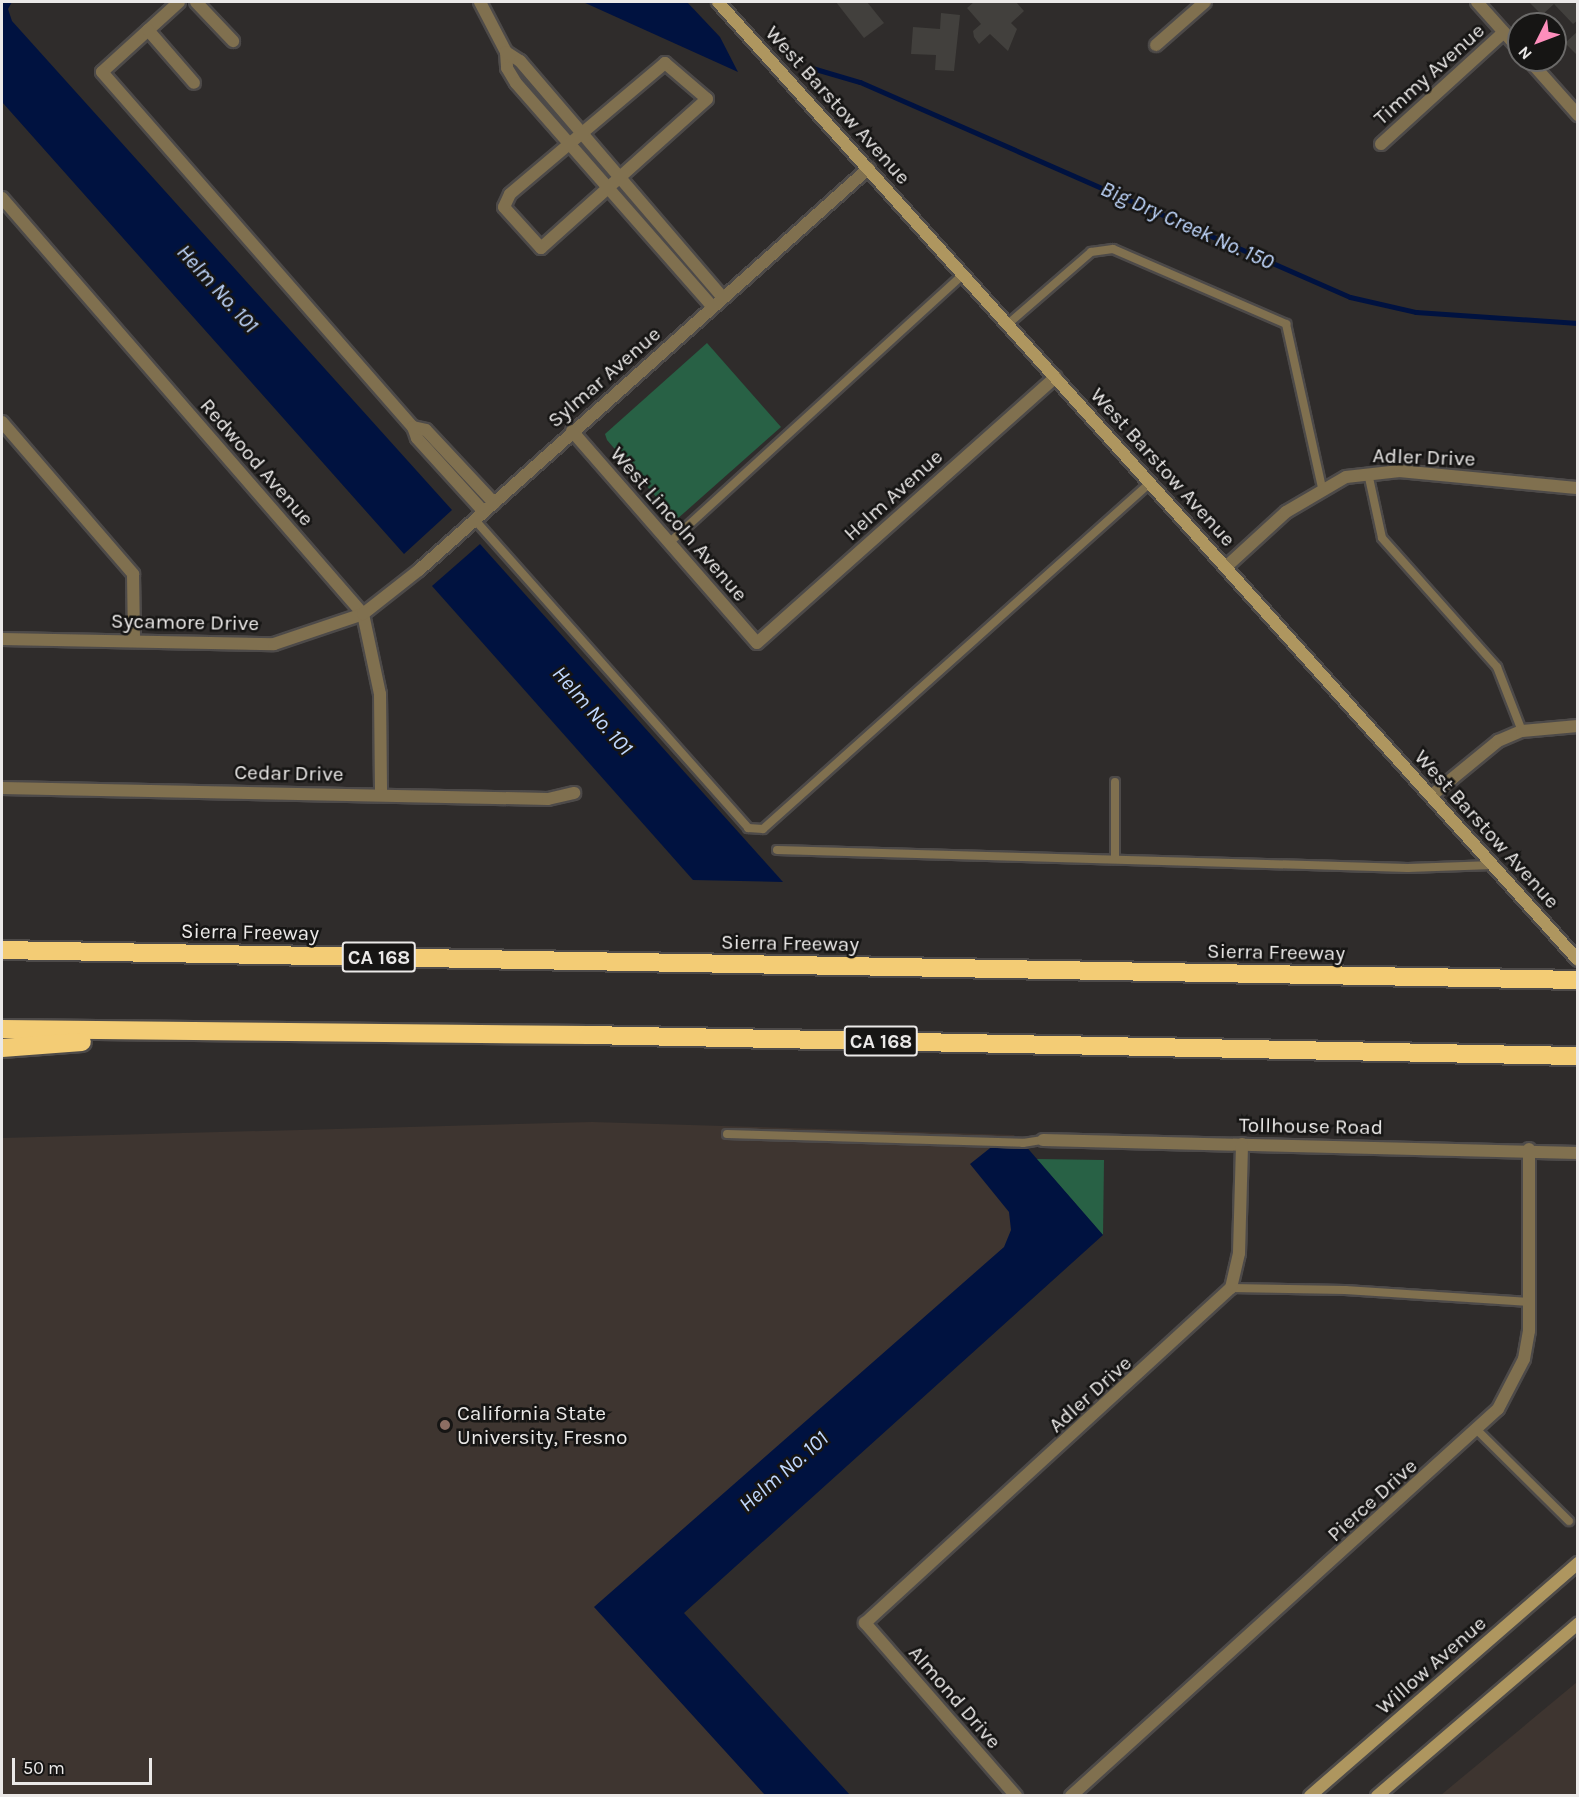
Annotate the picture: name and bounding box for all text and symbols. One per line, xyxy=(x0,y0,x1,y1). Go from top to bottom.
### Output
north arrow xyxy=(1507,12,1567,72)
street label: Timmy Avenue xyxy=(1369,18,1489,130)
street label: West Barstow Avenue xyxy=(760,20,916,190)
text: N xyxy=(1514,42,1536,64)
water label: Big Dry Creek No. 150 xyxy=(1096,176,1278,276)
water label: Helm No. 101 xyxy=(170,239,264,339)
street label: Sylmar Avenue xyxy=(542,321,666,433)
street label: West Barstow Avenue xyxy=(1085,382,1241,552)
street label: Redwood Avenue xyxy=(195,393,319,531)
street label: West Lincoln Avenue xyxy=(605,442,753,606)
street label: Adler Drive xyxy=(1372,443,1476,471)
street label: Helm Avenue xyxy=(838,444,948,546)
street label: Sycamore Drive xyxy=(111,608,259,636)
water label: Helm No. 101 xyxy=(546,661,638,761)
street label: West Barstow Avenue xyxy=(1409,744,1565,914)
street label: Cedar Drive xyxy=(234,759,344,787)
street label: Sierra Freeway xyxy=(181,918,319,946)
street label: Sierra Freeway xyxy=(721,929,859,957)
street label: Sierra Freeway xyxy=(1207,938,1345,966)
road number: CA 168 xyxy=(342,940,416,974)
road number: CA 168 xyxy=(844,1024,918,1058)
street label: Tollhouse Road xyxy=(1239,1112,1383,1140)
street label: Adler Drive xyxy=(1043,1350,1137,1438)
place label: California State University, Fresno xyxy=(457,1400,627,1450)
marker: California State University, Fresno xyxy=(438,1418,452,1432)
water label: Helm No. 101 xyxy=(734,1426,834,1518)
street label: Pierce Drive xyxy=(1322,1453,1422,1547)
street label: Willow Avenue xyxy=(1371,1610,1491,1720)
street label: Almond Drive xyxy=(903,1640,1007,1754)
scale bar xyxy=(15,1746,154,1784)
text: 50 m xyxy=(23,1757,65,1779)

